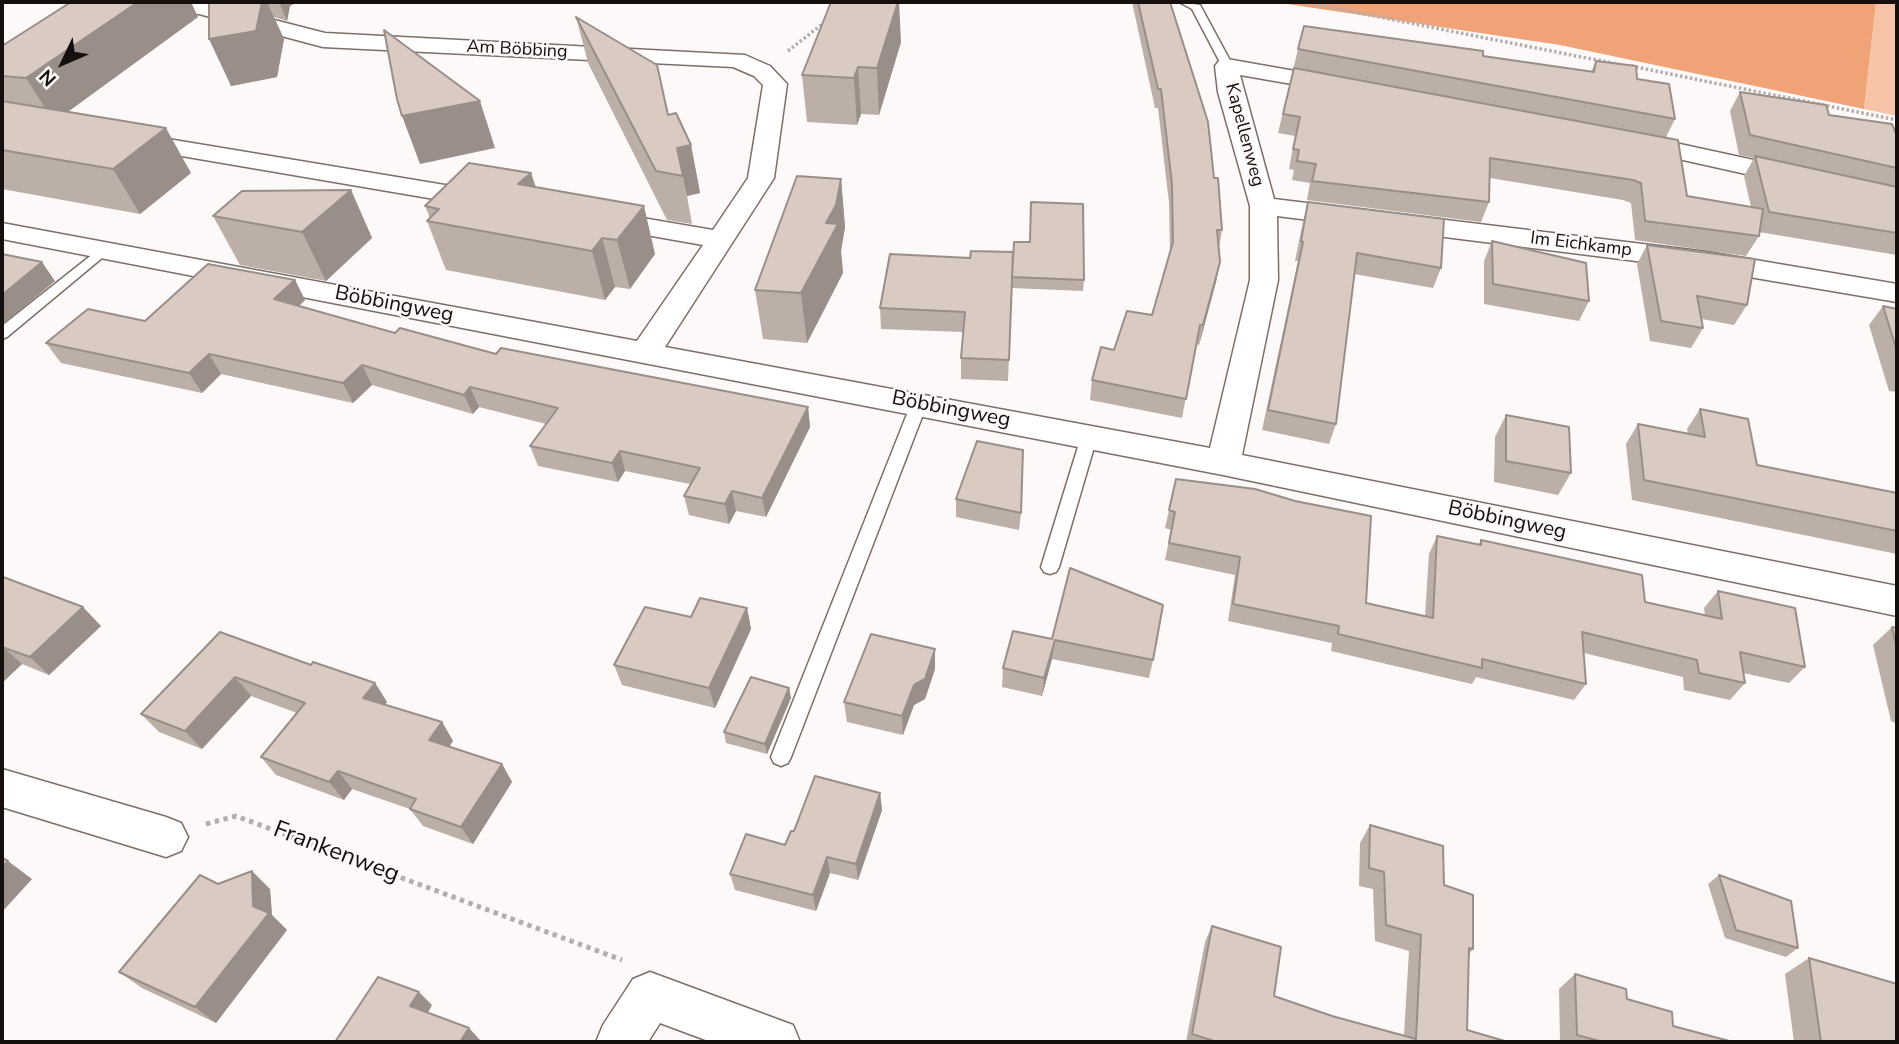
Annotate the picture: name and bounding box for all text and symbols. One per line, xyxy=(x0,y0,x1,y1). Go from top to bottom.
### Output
north arrow xyxy=(28,28,98,98)
street label: Am Böbbing xyxy=(466,37,568,63)
text: N xyxy=(34,63,62,92)
street label: Kapellenweg xyxy=(1220,81,1268,189)
street label: Im Eichkamp xyxy=(1529,228,1633,262)
street label: Böbbingweg xyxy=(332,281,456,329)
street label: Böbbingweg xyxy=(889,386,1013,434)
street label: Böbbingweg xyxy=(1445,496,1569,546)
street label: Frankenweg xyxy=(269,816,403,890)

